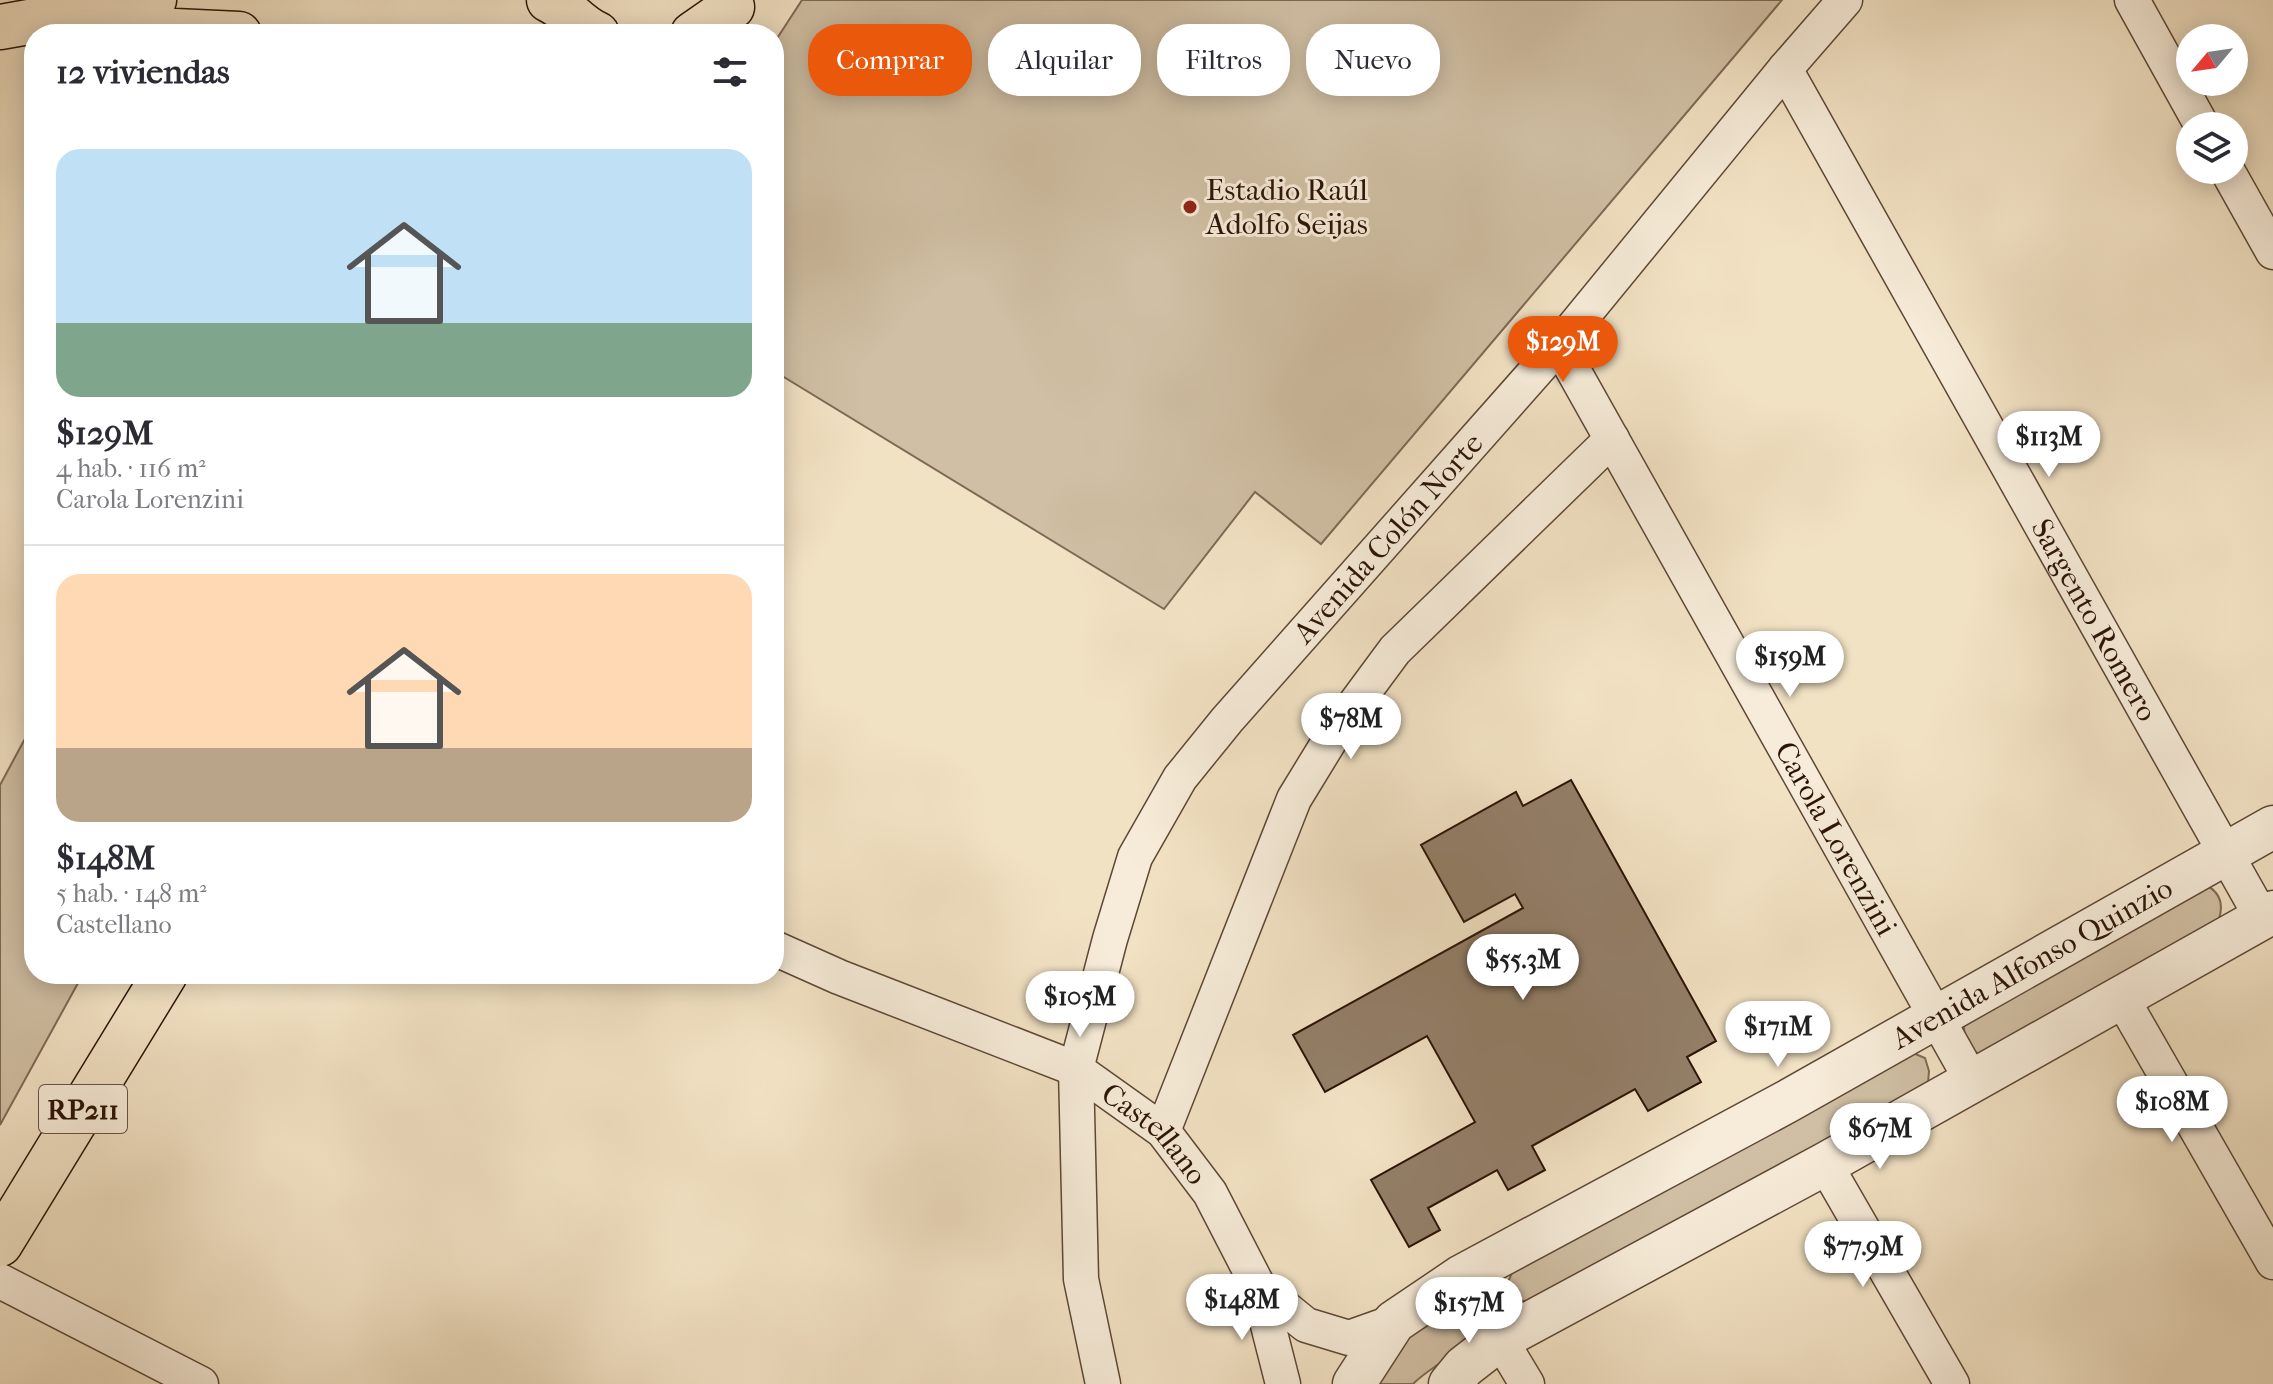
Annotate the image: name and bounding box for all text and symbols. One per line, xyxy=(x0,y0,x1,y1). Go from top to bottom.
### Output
chip: Comprar xyxy=(808,24,972,96)
chip: Alquilar xyxy=(988,24,1141,96)
chip: Filtros xyxy=(1157,24,1290,96)
chip: Nuevo xyxy=(1306,24,1440,96)
north arrow xyxy=(2176,24,2248,96)
map controls xyxy=(2176,24,2248,184)
icon: filters xyxy=(708,50,752,94)
text: 12 viviendas xyxy=(56,52,230,92)
button: layers xyxy=(2176,112,2248,184)
place label: Estadio Raúl Adolfo Seijas xyxy=(1205,173,1368,242)
marker: Estadio Raúl Adolfo Seijas xyxy=(1181,198,1199,216)
icon: home xyxy=(332,201,476,345)
pin: $129M xyxy=(1507,316,1619,384)
text: $129M xyxy=(1526,326,1600,357)
pin: $113M xyxy=(1993,411,2105,479)
text: $129M xyxy=(56,413,153,453)
text: $113M xyxy=(2015,421,2083,452)
street label: Avenida Colón Norte xyxy=(1286,426,1491,651)
text: 4 hab. · 116 m² xyxy=(56,453,206,484)
text: Carola Lorenzini xyxy=(56,484,244,515)
street label: Sargento Romero xyxy=(2023,513,2165,728)
icon: home xyxy=(332,626,476,770)
pin: $159M xyxy=(1734,631,1846,699)
text: $159M xyxy=(1754,641,1826,672)
pin: $78M xyxy=(1304,693,1398,761)
text: $78M xyxy=(1319,703,1383,734)
street label: Carola Lorenzini xyxy=(1767,736,1904,942)
text: $148M xyxy=(56,838,155,878)
street label: Avenida Alfonso Quinzio xyxy=(1885,871,2179,1057)
text: 5 hab. · 148 m² xyxy=(56,878,207,909)
text: Castellano xyxy=(56,909,172,940)
pin: $55.3M xyxy=(1458,934,1588,1002)
text: $55.3M xyxy=(1485,944,1561,975)
pin: $105M xyxy=(1024,971,1136,1039)
text: $105M xyxy=(1044,981,1116,1012)
pin: $171M xyxy=(1722,1001,1834,1069)
text: $171M xyxy=(1743,1011,1813,1042)
street label: Castellano xyxy=(1095,1076,1214,1192)
pin: $108M xyxy=(2116,1076,2228,1144)
road number: RP211 xyxy=(39,1085,127,1133)
text: $108M xyxy=(2135,1086,2209,1117)
pin: $67M xyxy=(1833,1103,1927,1171)
text: $67M xyxy=(1848,1113,1912,1144)
pin: $77.9M xyxy=(1798,1221,1928,1289)
text: $77.9M xyxy=(1822,1231,1904,1262)
pin: $148M xyxy=(1186,1274,1298,1342)
pin: $157M xyxy=(1413,1277,1525,1345)
text: $148M xyxy=(1204,1284,1280,1315)
text: $157M xyxy=(1433,1287,1505,1318)

